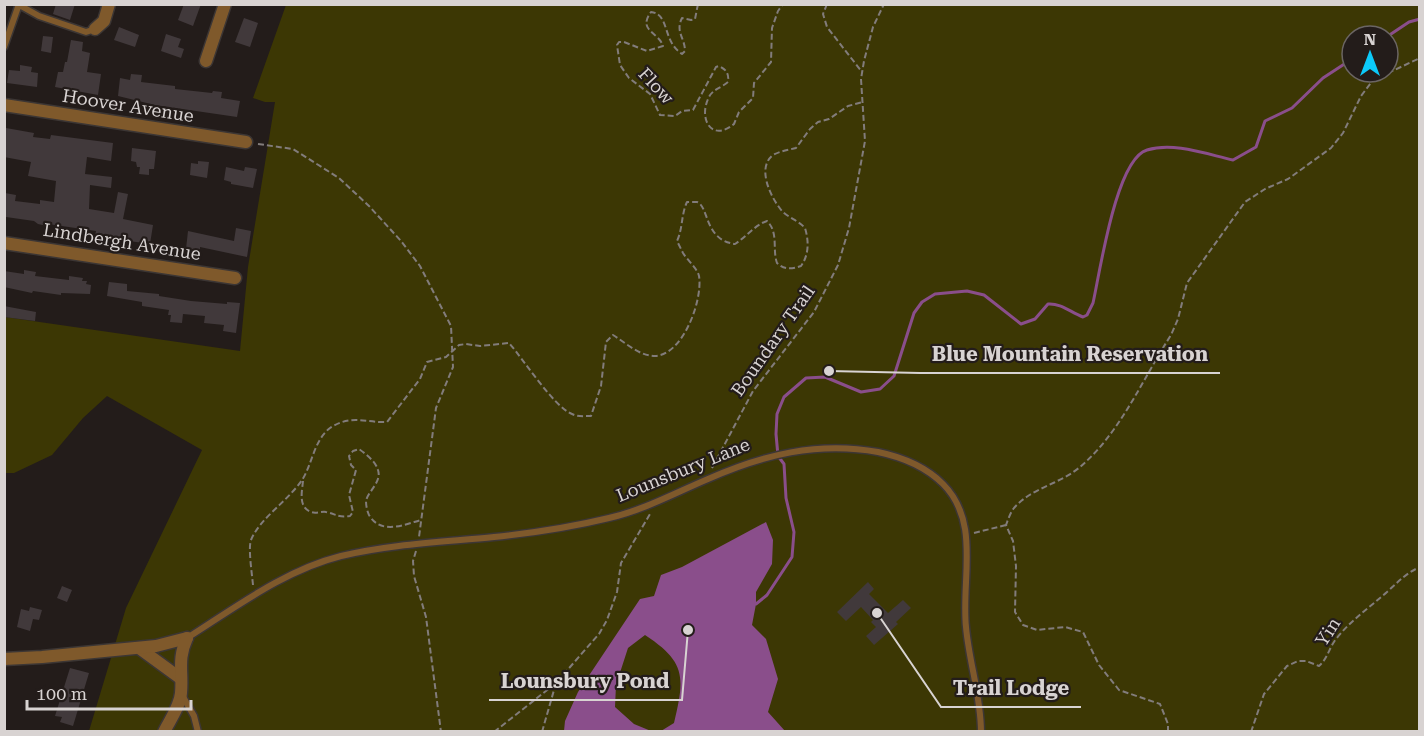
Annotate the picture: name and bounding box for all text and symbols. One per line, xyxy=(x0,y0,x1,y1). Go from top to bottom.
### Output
north arrow xyxy=(1340,24,1400,84)
text: N xyxy=(1364,30,1376,49)
street label: Flow xyxy=(634,63,678,108)
street label: Hoover Avenue xyxy=(61,85,196,126)
street label: Lindbergh Avenue xyxy=(42,219,203,264)
street label: Boundary Trail xyxy=(727,281,819,400)
callout: Blue Mountain Reservation xyxy=(920,335,1220,373)
text: Blue Mountain Reservation xyxy=(932,342,1209,366)
street label: Lounsbury Lane xyxy=(613,433,753,506)
street label: Yin xyxy=(1311,613,1345,650)
callout: Lounsbury Pond xyxy=(489,662,682,700)
text: Lounsbury Pond xyxy=(501,669,670,693)
callout: Trail Lodge xyxy=(941,669,1081,707)
scale bar xyxy=(27,673,190,711)
text: Trail Lodge xyxy=(953,676,1069,700)
text: 100 m xyxy=(36,683,87,704)

